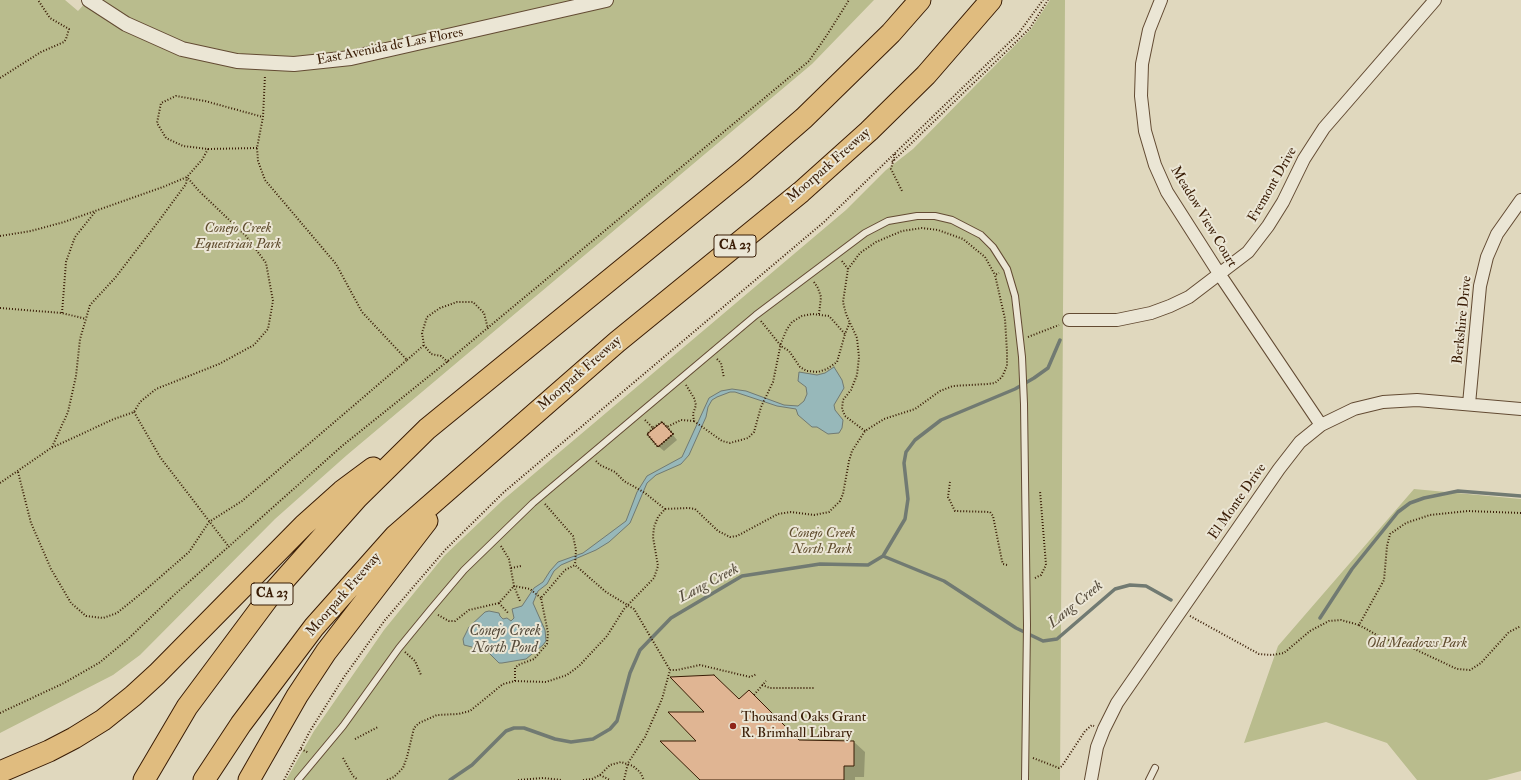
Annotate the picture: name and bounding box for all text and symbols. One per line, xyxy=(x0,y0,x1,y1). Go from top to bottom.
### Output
street label: East Avenida de Las Flores xyxy=(315,25,465,69)
street label: Moorpark Freeway xyxy=(784,125,874,207)
street label: Fremont Drive xyxy=(1245,145,1301,225)
street label: Meadow View Court xyxy=(1166,163,1240,271)
park label: Conejo Creek Equestrian Park xyxy=(195,221,281,254)
road number: CA 23 xyxy=(714,235,756,257)
street label: Berkshire Drive xyxy=(1450,275,1476,365)
street label: Moorpark Freeway xyxy=(535,333,625,415)
street label: El Monte Drive xyxy=(1206,461,1270,543)
park label: Conejo Creek North Park xyxy=(789,526,855,558)
street label: Moorpark Freeway xyxy=(303,550,385,640)
water label: Lang Creek xyxy=(676,561,742,607)
water label: Lang Creek xyxy=(1045,577,1107,633)
road number: CA 23 xyxy=(251,583,293,605)
water label: Conejo Creek North Pond xyxy=(469,623,541,658)
park label: Old Meadows Park xyxy=(1367,636,1467,652)
place label: Thousand Oaks Grant R. Brimhall Library xyxy=(741,710,866,742)
marker: Thousand Oaks Grant R. Brimhall Library xyxy=(728,721,738,731)

